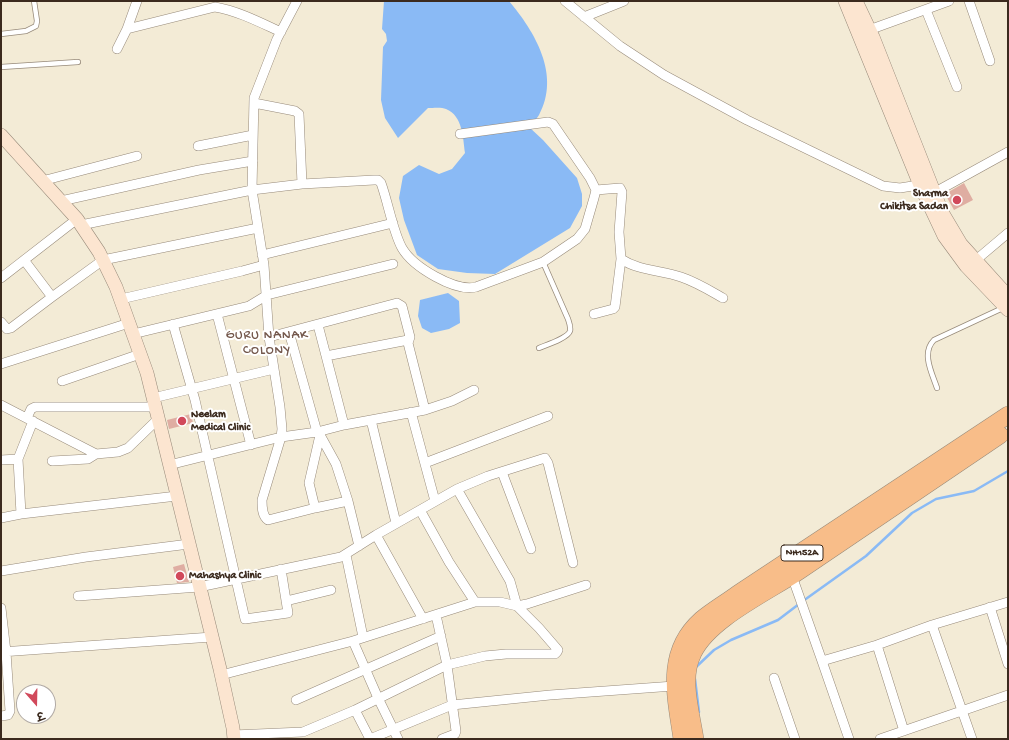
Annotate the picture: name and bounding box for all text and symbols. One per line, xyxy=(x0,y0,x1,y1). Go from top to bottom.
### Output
place label: Sharma Chikitsa Sadan xyxy=(880,187,948,213)
marker: Sharma Chikitsa Sadan xyxy=(951,194,963,206)
district label: GURU NANAK COLONY xyxy=(226,328,308,359)
place label: Neelam Medical Clinic xyxy=(191,408,250,434)
marker: Neelam Medical Clinic xyxy=(176,415,188,427)
road number: NH152A xyxy=(781,545,823,561)
place label: Mahashya Clinic xyxy=(189,569,261,583)
marker: Mahashya Clinic xyxy=(174,570,186,582)
north arrow xyxy=(16,684,56,724)
text: उ xyxy=(34,707,45,721)

